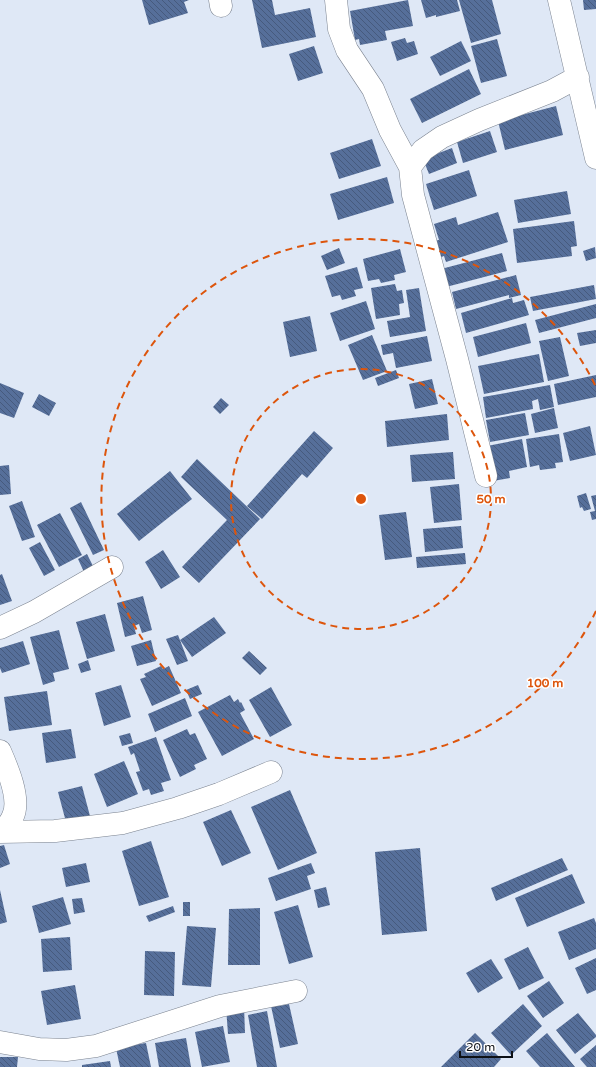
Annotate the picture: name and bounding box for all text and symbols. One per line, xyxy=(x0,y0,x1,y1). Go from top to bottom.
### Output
centre of rings xyxy=(354,492,368,506)
text: 50 m xyxy=(476,492,506,506)
text: 100 m xyxy=(527,676,563,690)
scale bar xyxy=(460,1033,512,1059)
text: 20 m xyxy=(466,1040,495,1054)

